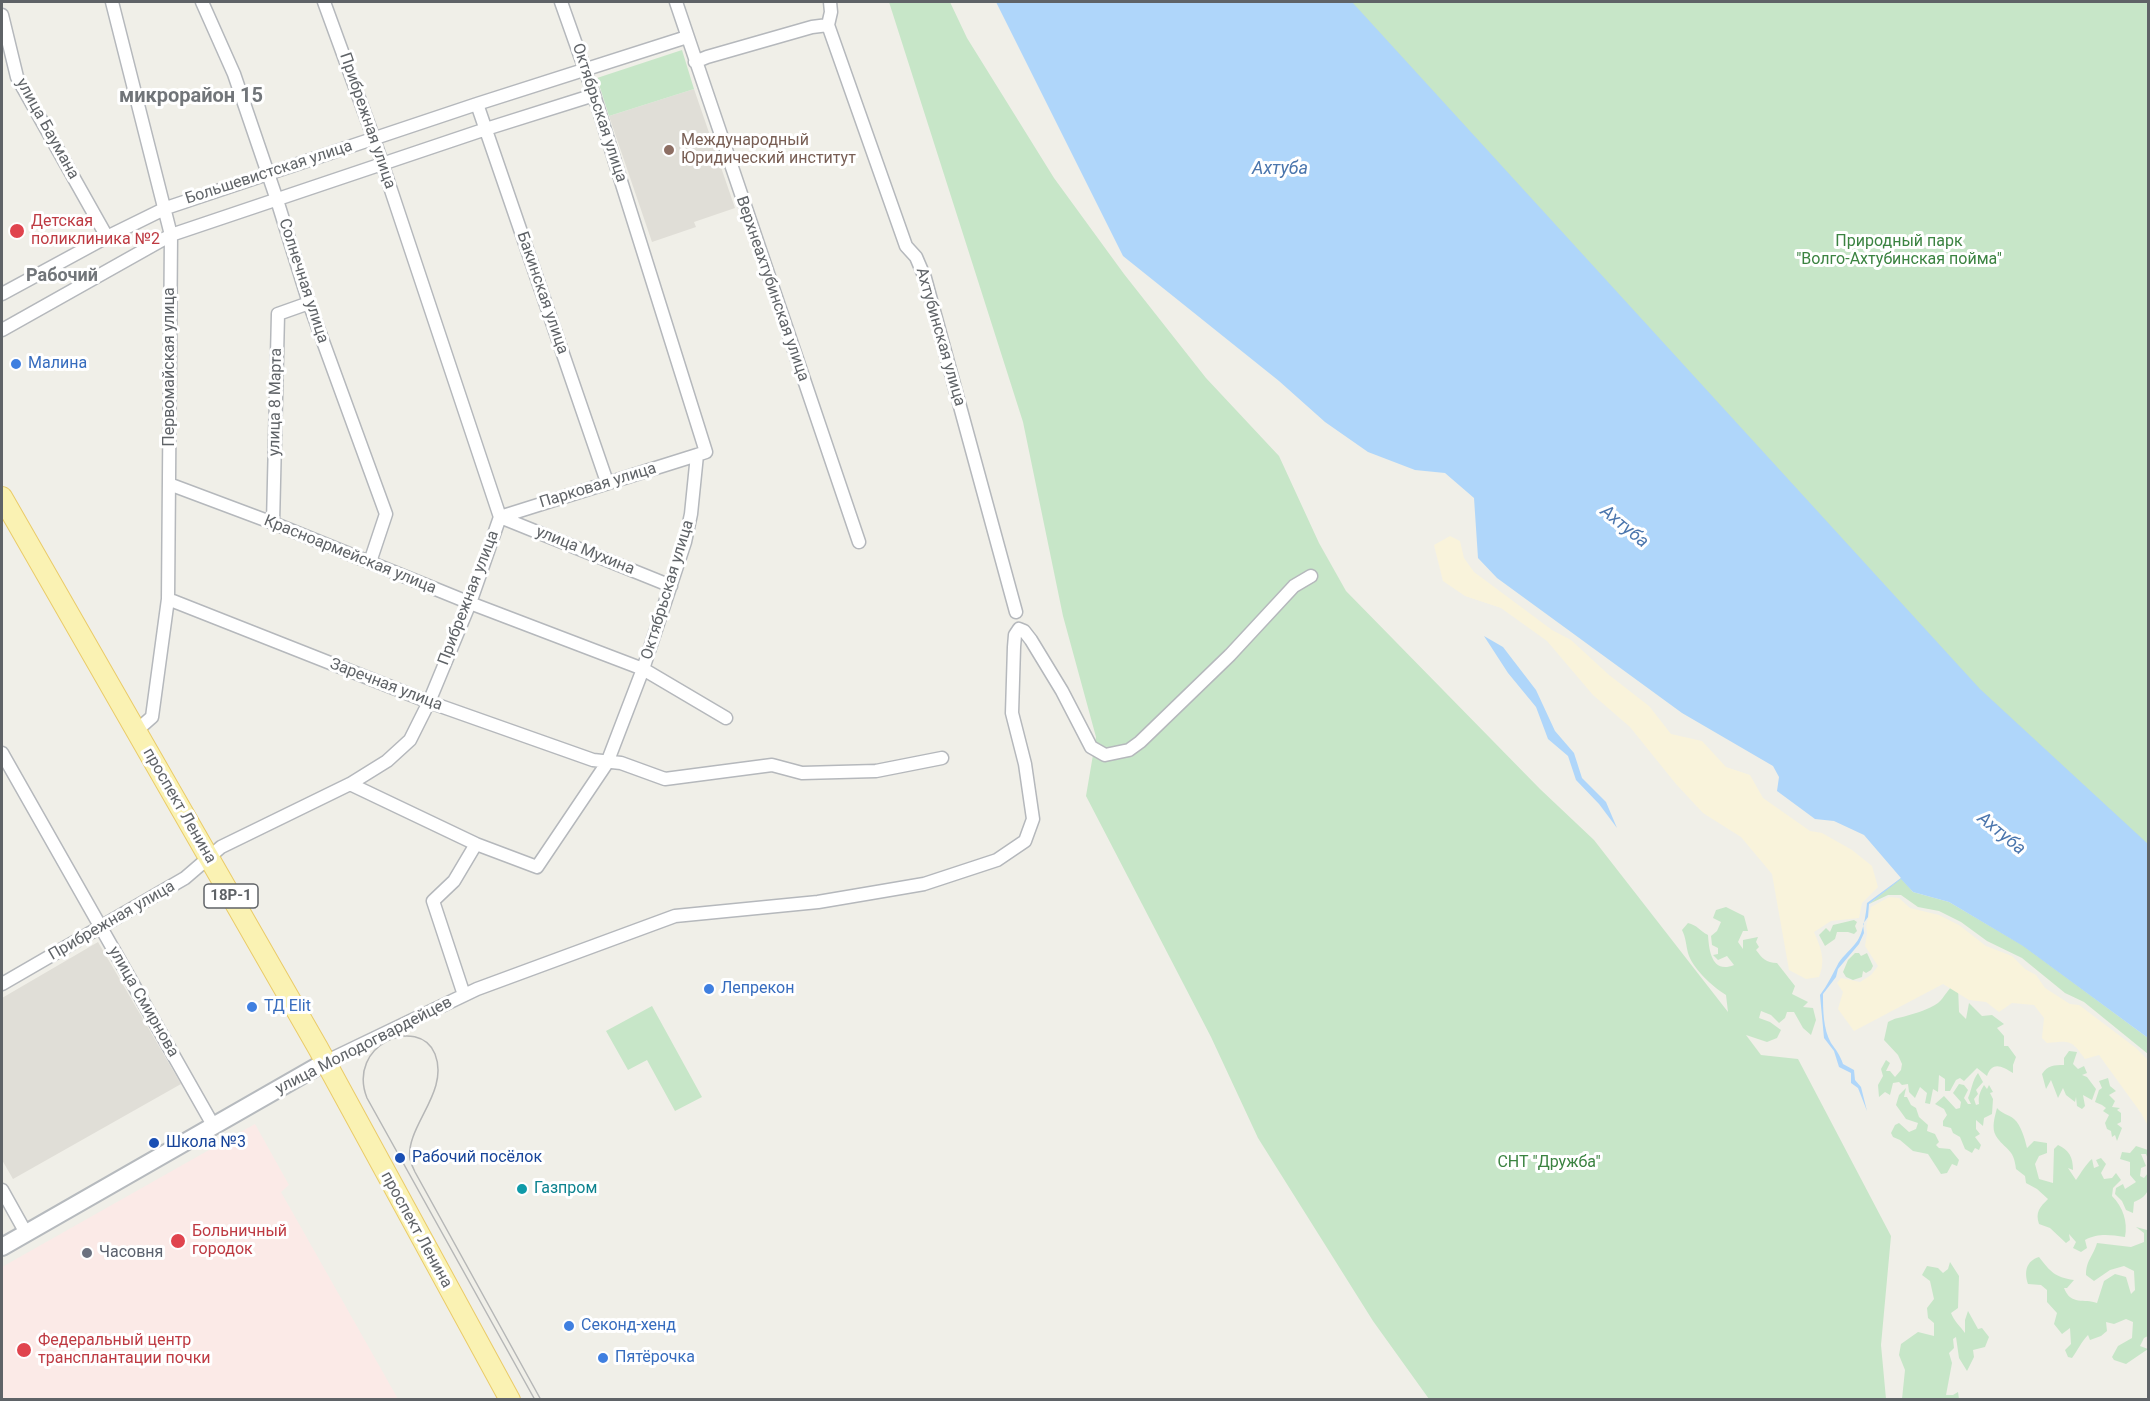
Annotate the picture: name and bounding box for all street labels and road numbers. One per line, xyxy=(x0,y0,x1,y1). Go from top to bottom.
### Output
street label: Октябрьская улица xyxy=(567,41,631,185)
street label: Прибрежная улица xyxy=(335,50,399,192)
street label: улица Баумана xyxy=(11,75,83,183)
street label: Большевистская улица xyxy=(183,137,355,209)
street label: Верхнеахтубинская улица xyxy=(731,194,813,384)
street label: Солнечная улица xyxy=(274,216,332,346)
street label: Бакинская улица xyxy=(512,229,572,357)
street label: Ахтубинская улица xyxy=(911,265,969,409)
street label: Первомайская улица xyxy=(160,287,180,447)
street label: улица 8 Марта xyxy=(265,348,287,456)
street label: Парковая улица xyxy=(537,459,659,513)
street label: Красноармейская улица xyxy=(261,512,439,598)
street label: Октябрьская улица xyxy=(638,518,698,662)
street label: улица Мухина xyxy=(533,523,637,579)
street label: Прибрежная улица xyxy=(434,528,504,668)
street label: Заречная улица xyxy=(327,655,445,715)
street label: проспект Ленина xyxy=(138,745,220,867)
street label: Прибрежная улица xyxy=(45,877,179,965)
road number: 18Р-1 xyxy=(204,884,258,908)
street label: улица Смирнова xyxy=(104,943,182,1061)
street label: улица Молодогвардейцев xyxy=(273,993,455,1099)
street label: проспект Ленина xyxy=(376,1169,456,1291)

